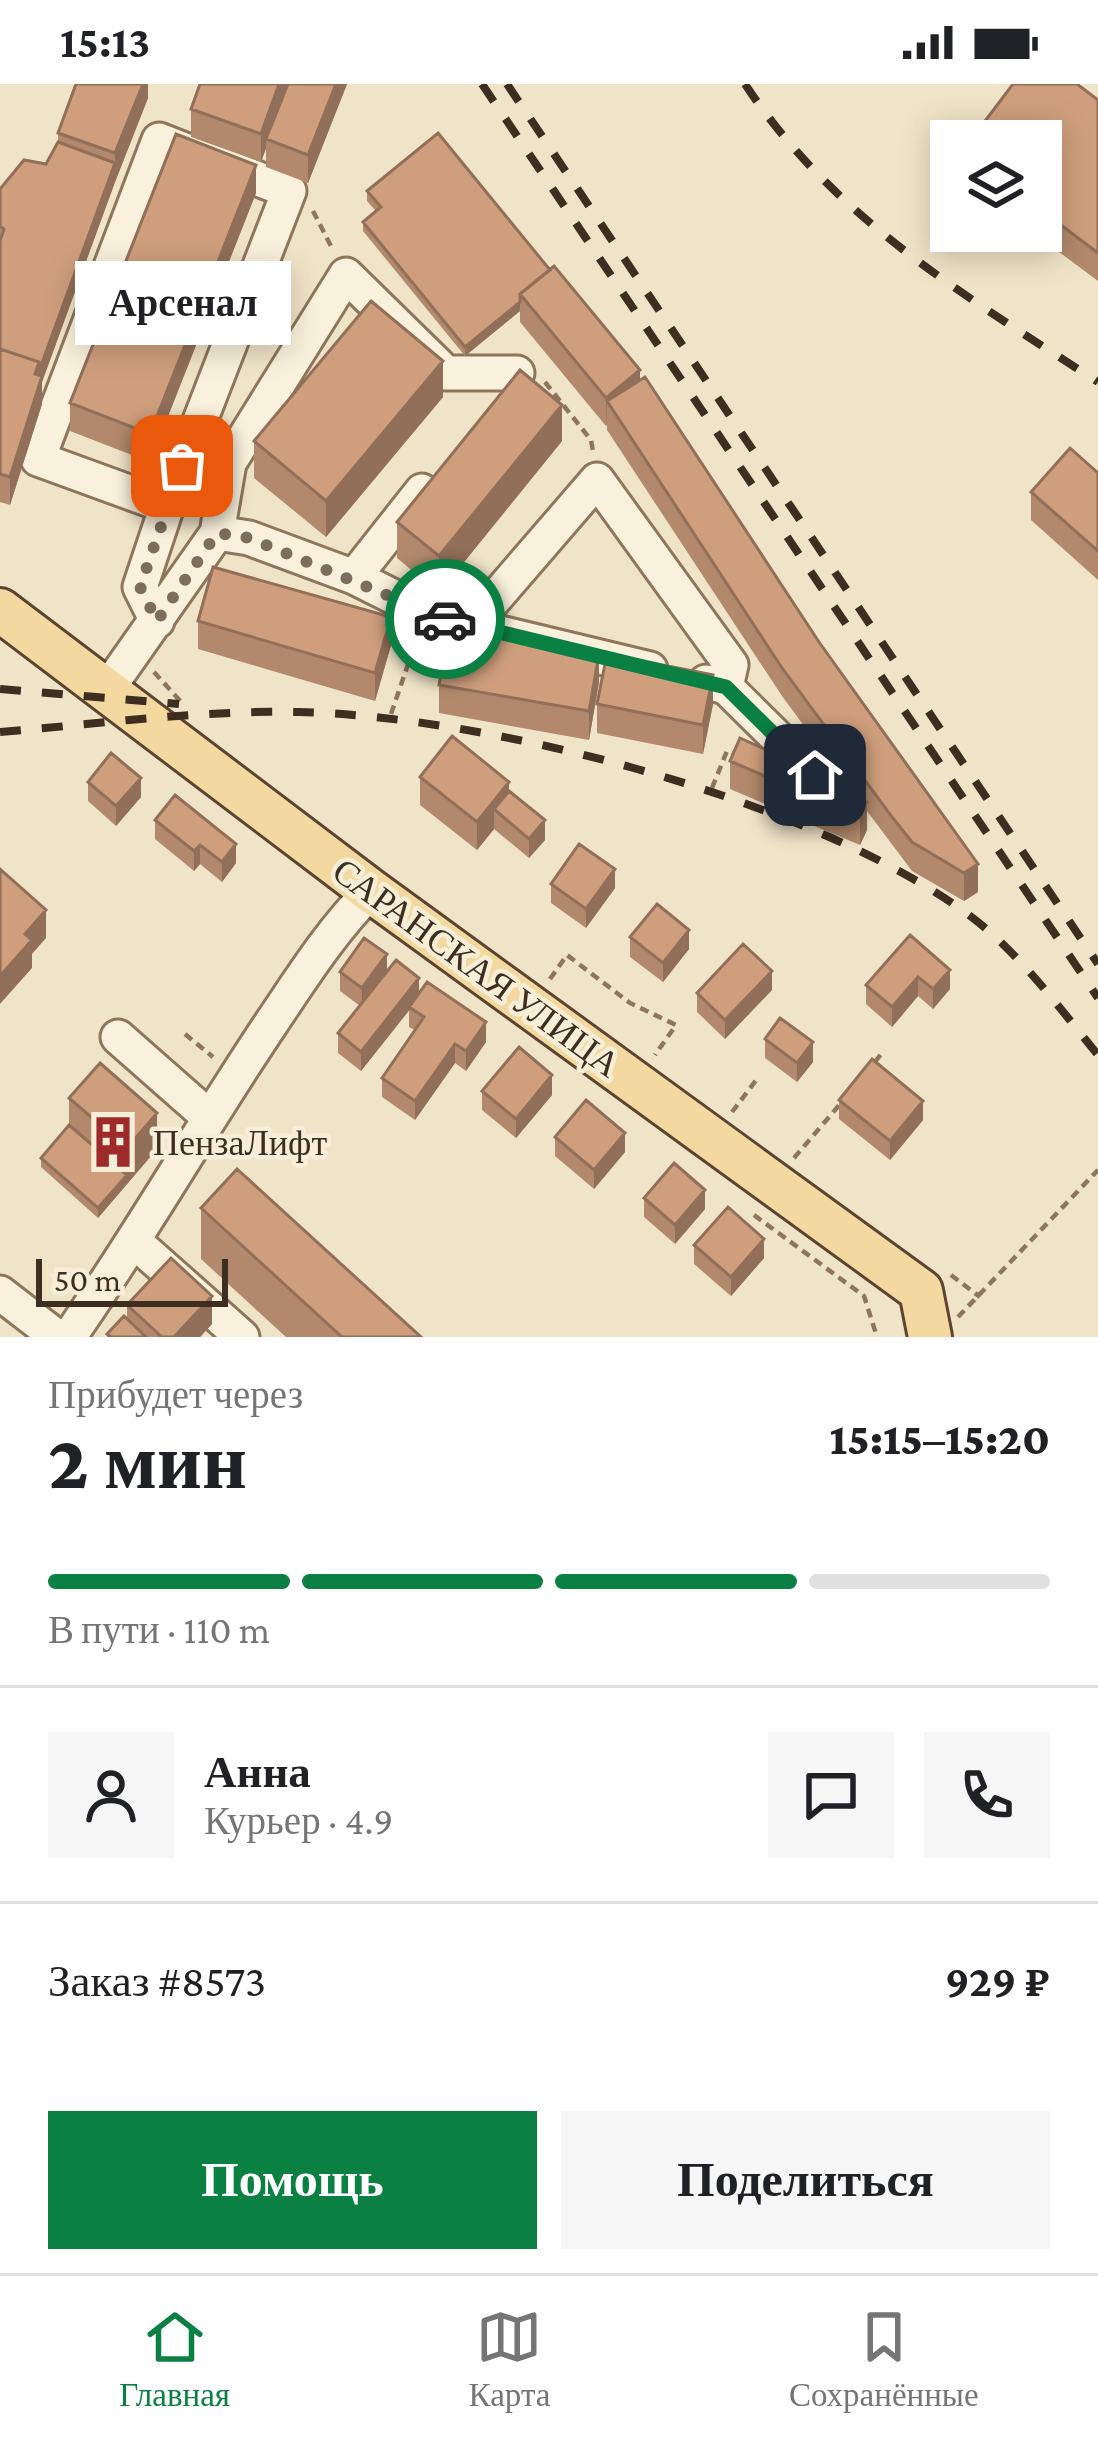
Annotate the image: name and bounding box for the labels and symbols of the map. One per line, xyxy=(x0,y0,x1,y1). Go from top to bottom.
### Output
callout: Арсенал xyxy=(74,262,290,346)
pin xyxy=(131,415,233,517)
courier xyxy=(385,559,505,679)
pin xyxy=(764,724,866,826)
street label: САРАНСКАЯ УЛИЦА xyxy=(325,850,627,1085)
building icon: ПензаЛифт xyxy=(84,1113,142,1171)
place label: ПензаЛифт xyxy=(153,1123,327,1163)
scale bar xyxy=(36,1253,228,1306)

